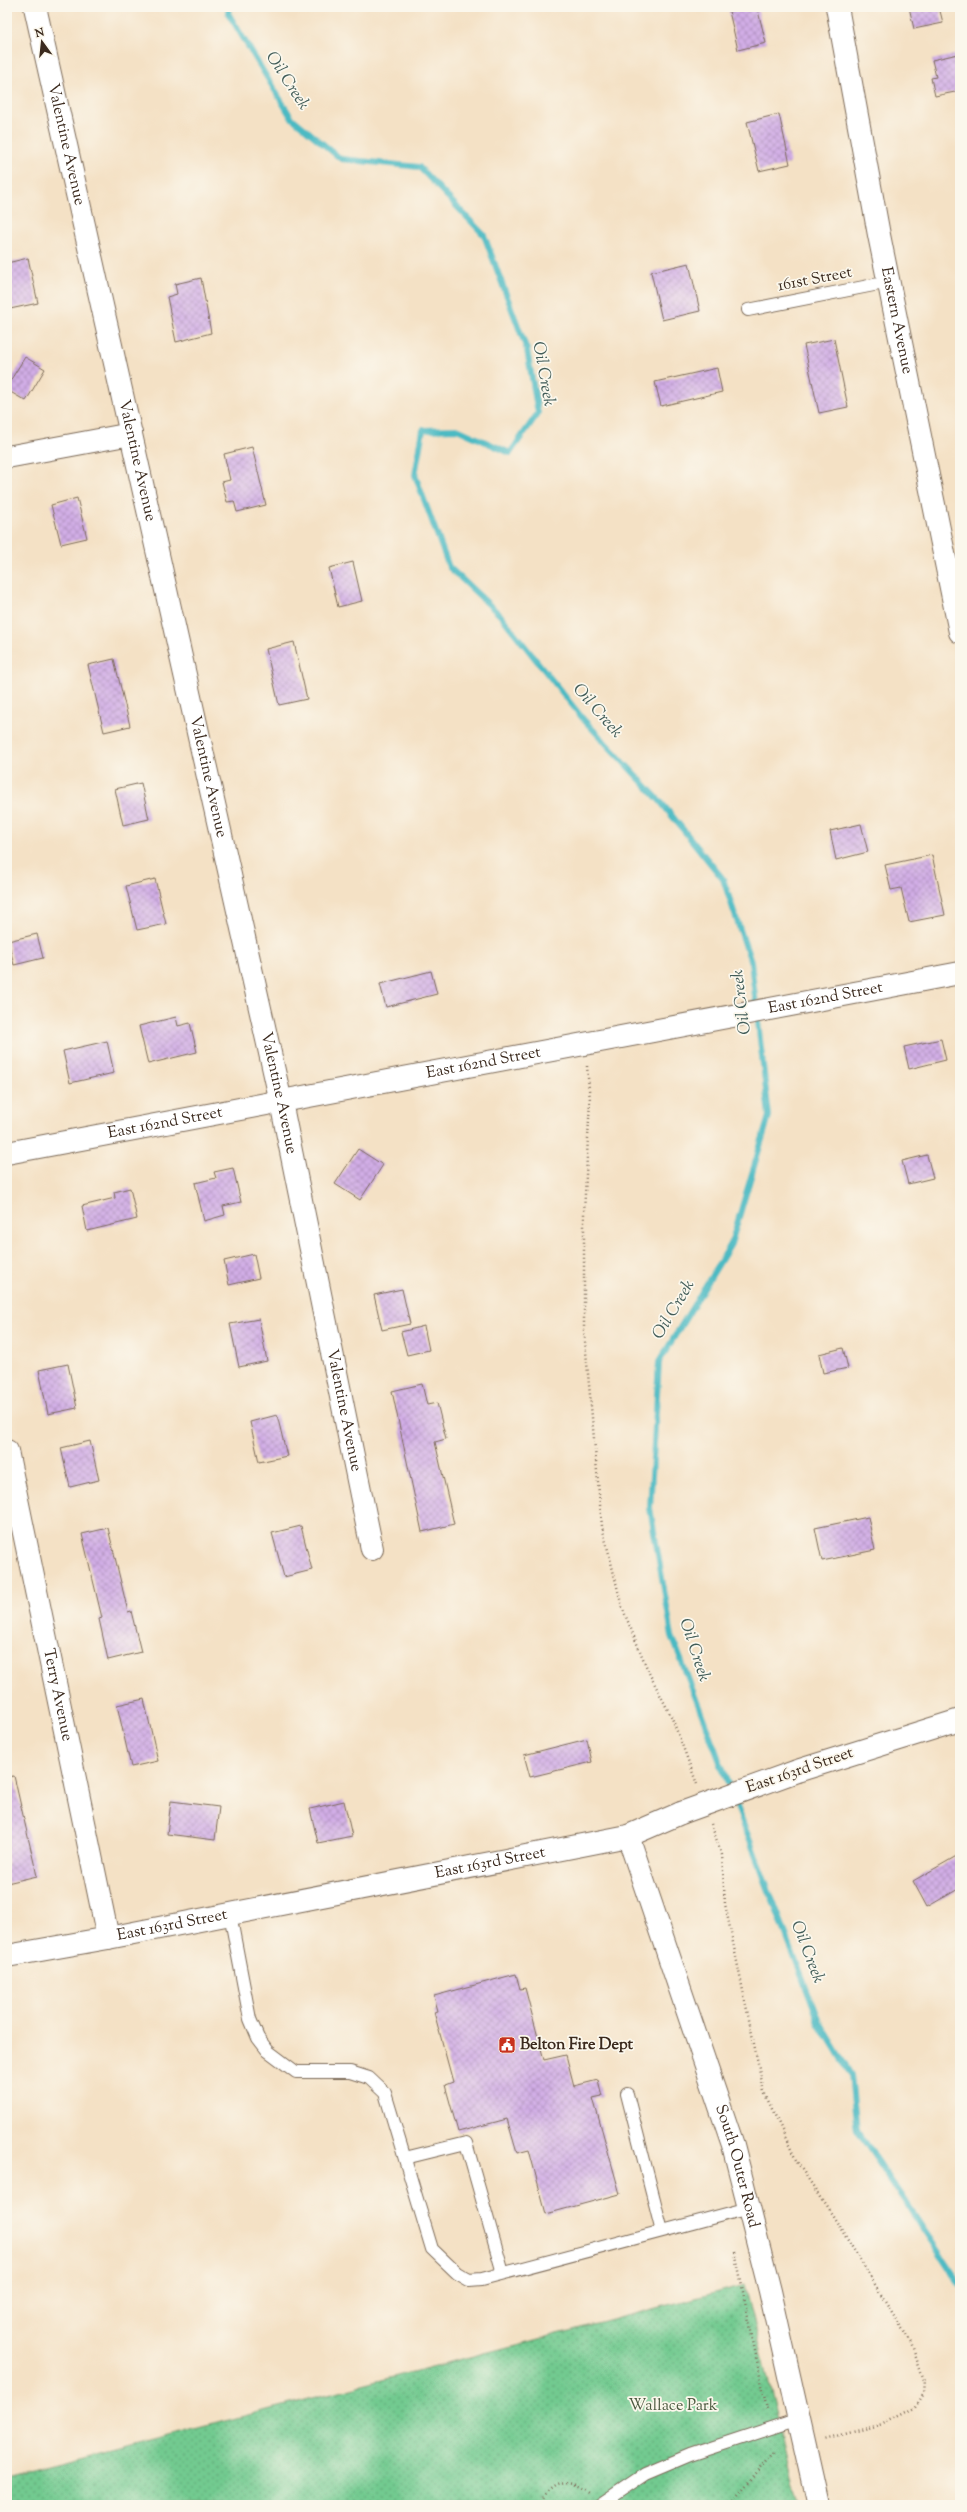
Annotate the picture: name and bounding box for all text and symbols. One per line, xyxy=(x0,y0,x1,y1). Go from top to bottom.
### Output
north arrow xyxy=(22,22,62,62)
text: N xyxy=(32,24,46,42)
water label: Oil Creek xyxy=(259,47,315,115)
street label: Valentine Avenue xyxy=(41,81,91,208)
street label: 161st Street xyxy=(776,261,855,298)
street label: Eastern Avenue xyxy=(874,265,919,376)
water label: Oil Creek xyxy=(526,340,561,409)
street label: Valentine Avenue xyxy=(112,398,162,524)
water label: Oil Creek xyxy=(566,678,628,744)
street label: Valentine Avenue xyxy=(183,714,233,840)
water label: Oil Creek xyxy=(726,968,758,1036)
street label: East 162nd Street xyxy=(766,976,885,1020)
street label: Valentine Avenue xyxy=(254,1030,303,1156)
street label: East 162nd Street xyxy=(424,1041,543,1085)
street label: East 162nd Street xyxy=(106,1101,225,1145)
water label: Oil Creek xyxy=(647,1276,701,1344)
street label: Valentine Avenue xyxy=(320,1347,367,1474)
water label: Oil Creek xyxy=(672,1615,716,1685)
street label: Terry Avenue xyxy=(37,1646,78,1743)
street label: East 163rd Street xyxy=(743,1742,857,1800)
street label: East 163rd Street xyxy=(433,1841,548,1885)
street label: East 163rd Street xyxy=(115,1903,230,1947)
water label: Oil Creek xyxy=(784,1917,830,1987)
place label: Belton Fire Dept xyxy=(520,2034,634,2057)
public building icon: Belton Fire Dept xyxy=(497,2035,517,2055)
street label: South Outer Road xyxy=(709,2102,765,2230)
park label: Wallace Park xyxy=(629,2395,718,2418)

